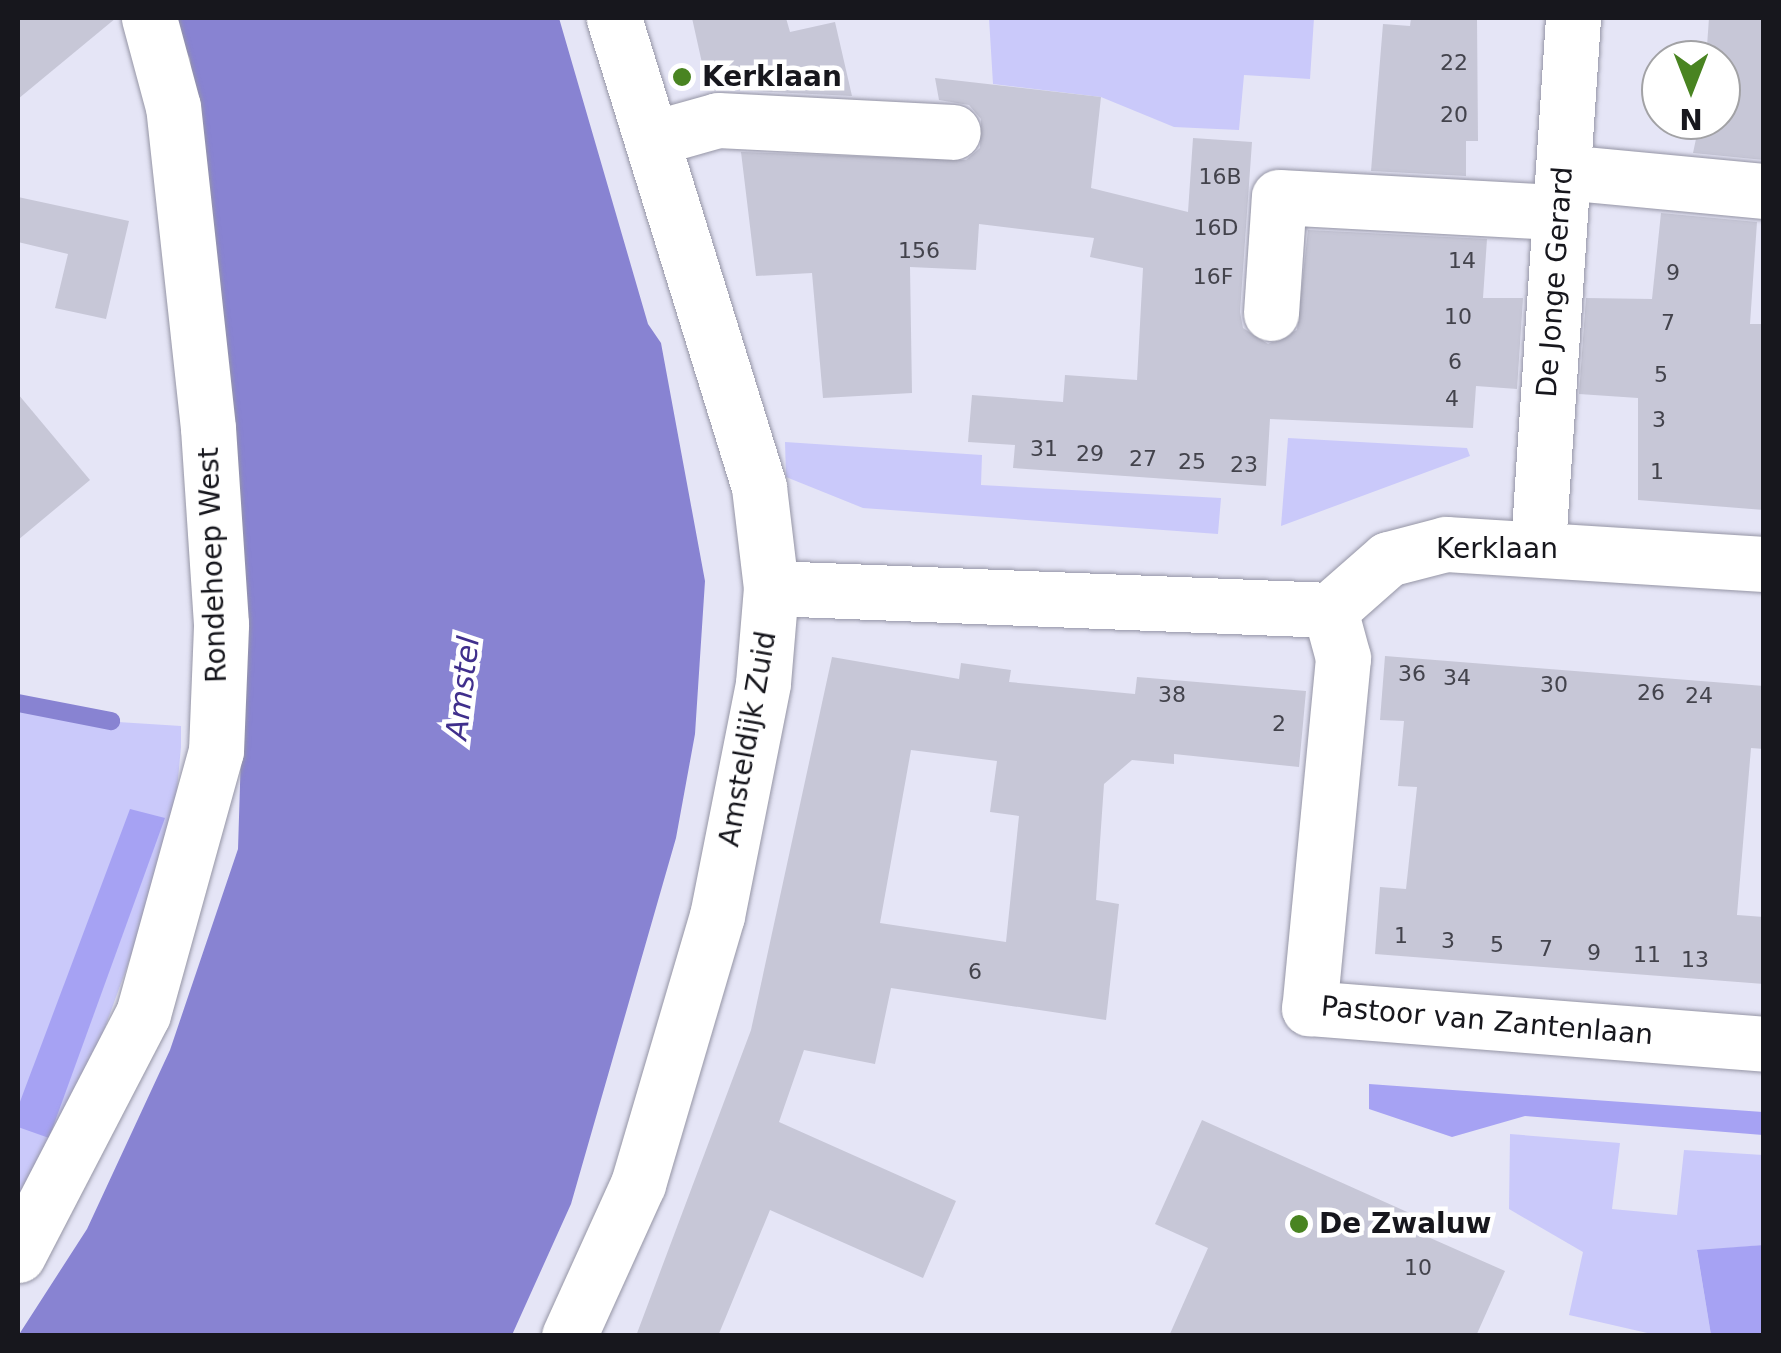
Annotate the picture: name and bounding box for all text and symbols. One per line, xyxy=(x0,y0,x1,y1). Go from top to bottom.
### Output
north arrow xyxy=(1641,40,1741,140)
house number: 22 xyxy=(1440,50,1468,76)
place label: Kerklaan xyxy=(702,60,842,94)
marker: Kerklaan xyxy=(671,66,693,88)
house number: 20 xyxy=(1440,102,1468,128)
text: N xyxy=(1679,102,1703,135)
house number: 16B xyxy=(1198,164,1242,190)
street label: De Jonge Gerard xyxy=(1530,166,1580,398)
house number: 16D xyxy=(1194,215,1238,241)
house number: 156 xyxy=(898,238,940,264)
house number: 14 xyxy=(1448,248,1476,274)
house number: 9 xyxy=(1666,260,1680,286)
house number: 16F xyxy=(1193,264,1233,290)
house number: 10 xyxy=(1444,304,1472,330)
house number: 7 xyxy=(1661,310,1675,336)
house number: 6 xyxy=(1448,349,1462,375)
house number: 5 xyxy=(1654,362,1668,388)
house number: 4 xyxy=(1445,386,1459,412)
house number: 3 xyxy=(1652,407,1666,433)
house number: 31 xyxy=(1030,436,1058,462)
house number: 29 xyxy=(1076,441,1104,467)
house number: 27 xyxy=(1129,446,1157,472)
street label: Rondehoep West xyxy=(192,447,234,683)
house number: 25 xyxy=(1178,449,1206,475)
house number: 23 xyxy=(1230,452,1258,478)
house number: 1 xyxy=(1650,459,1664,485)
street label: Kerklaan xyxy=(1436,532,1558,566)
street label: Amsteldijk Zuid xyxy=(713,629,783,849)
water label: Amstel xyxy=(439,634,487,742)
house number: 36 xyxy=(1398,661,1426,687)
house number: 34 xyxy=(1443,665,1471,691)
house number: 30 xyxy=(1540,672,1568,698)
house number: 26 xyxy=(1637,680,1665,706)
house number: 38 xyxy=(1158,682,1186,708)
house number: 24 xyxy=(1685,683,1713,709)
house number: 2 xyxy=(1272,711,1286,737)
house number: 1 xyxy=(1394,923,1408,949)
house number: 3 xyxy=(1441,928,1455,954)
house number: 5 xyxy=(1490,932,1504,958)
house number: 7 xyxy=(1539,936,1553,962)
house number: 9 xyxy=(1587,940,1601,966)
house number: 11 xyxy=(1633,942,1661,968)
house number: 13 xyxy=(1681,947,1709,973)
house number: 6 xyxy=(968,959,982,985)
street label: Pastoor van Zantenlaan xyxy=(1320,990,1654,1052)
place label: De Zwaluw xyxy=(1319,1207,1491,1241)
marker: De Zwaluw xyxy=(1288,1213,1310,1235)
house number: 10 xyxy=(1404,1255,1432,1281)

